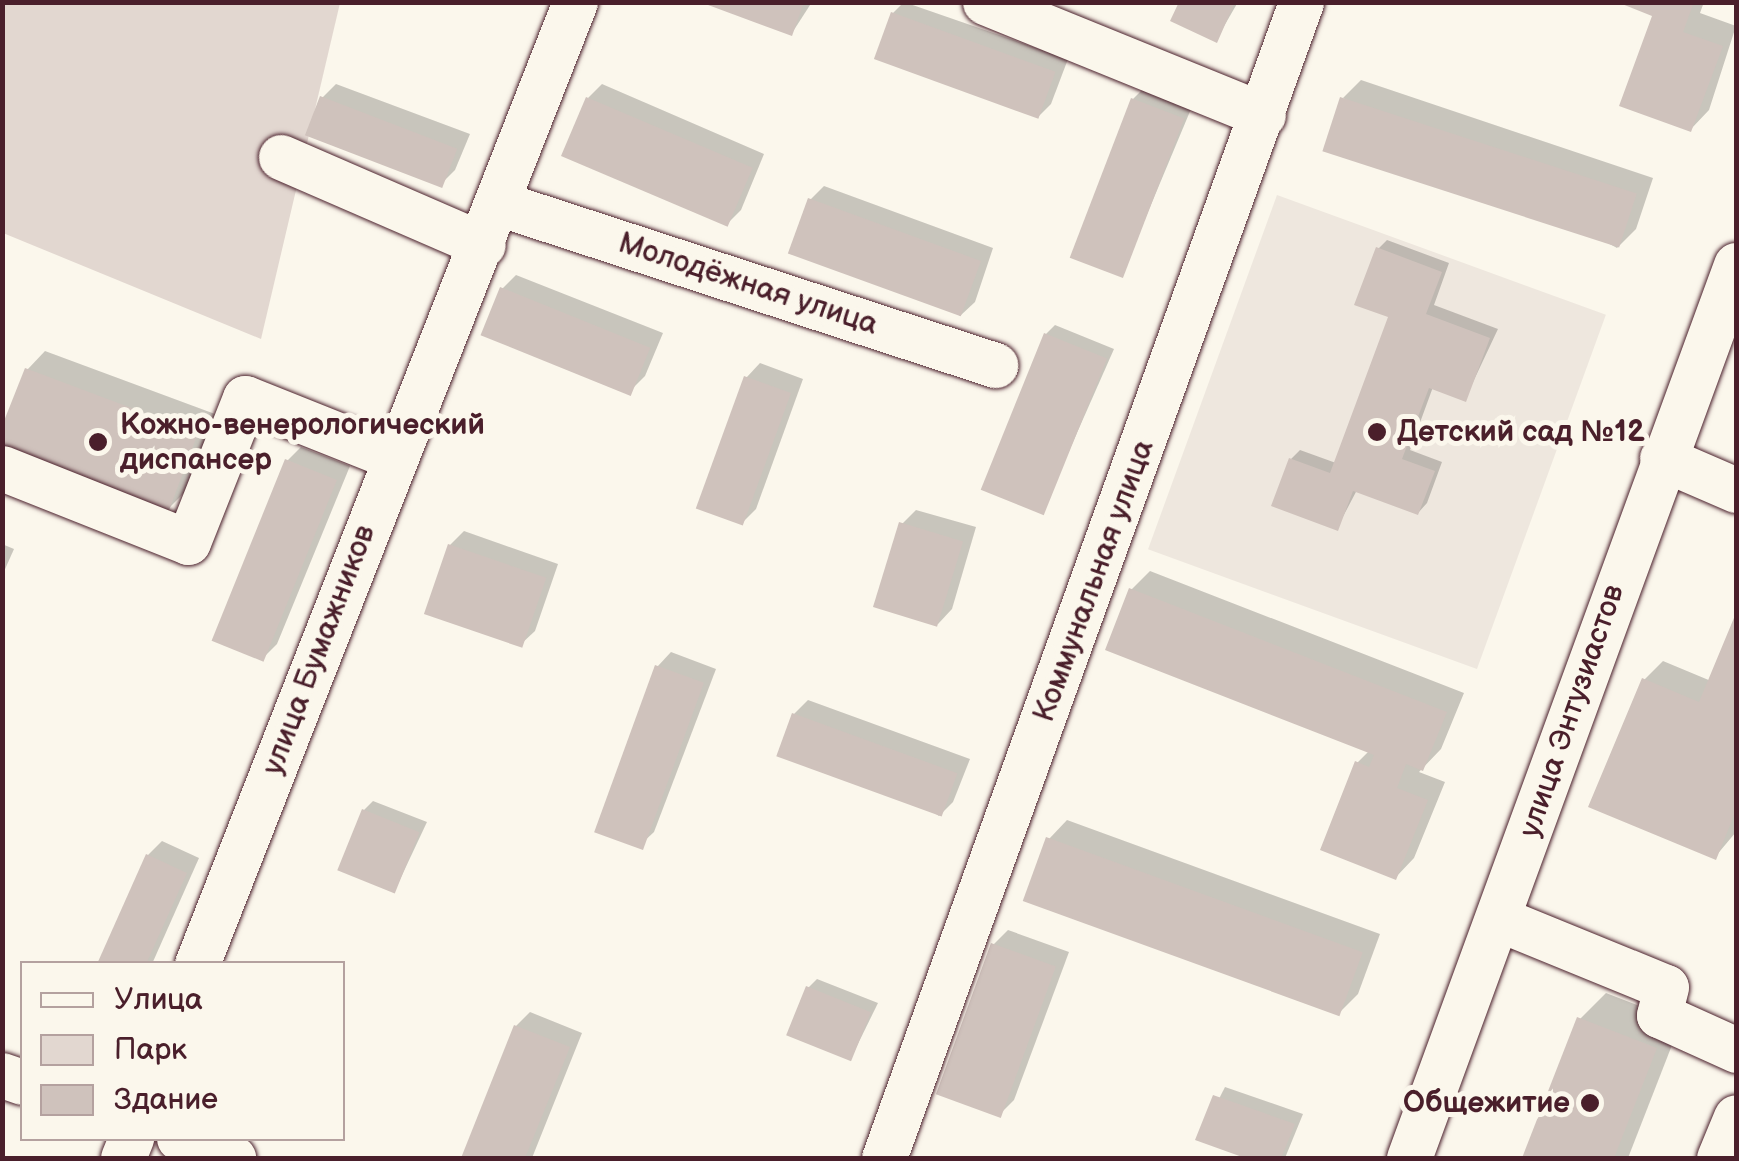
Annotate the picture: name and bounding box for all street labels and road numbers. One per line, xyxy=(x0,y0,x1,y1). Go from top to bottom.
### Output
street label: Молодёжная улица xyxy=(614,225,882,343)
street label: Коммунальная улица xyxy=(1026,435,1162,727)
street label: улица Бумажников xyxy=(255,520,383,780)
street label: улица Энтузиастов xyxy=(1512,580,1632,842)

